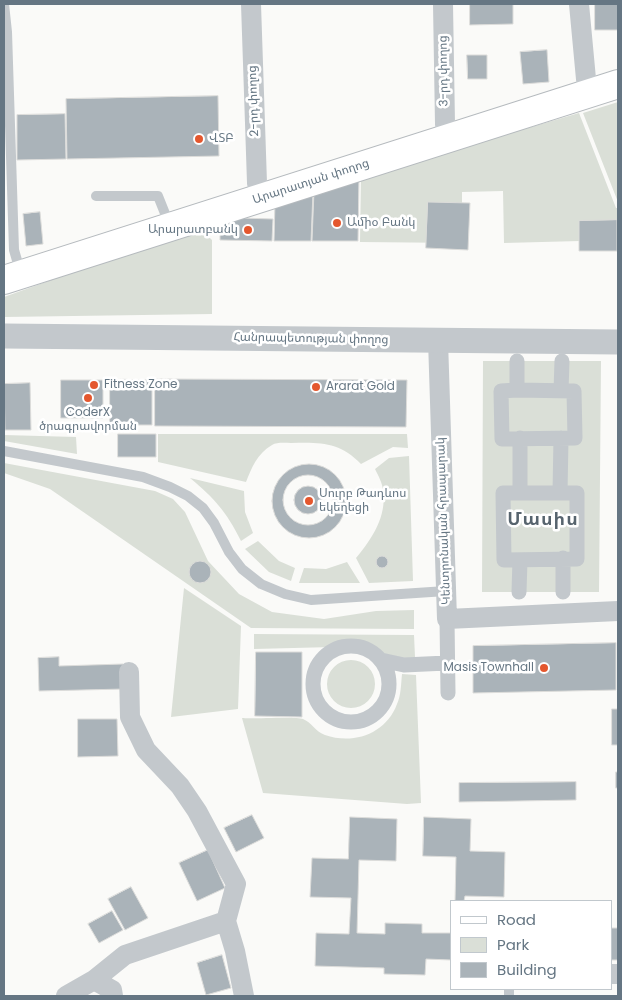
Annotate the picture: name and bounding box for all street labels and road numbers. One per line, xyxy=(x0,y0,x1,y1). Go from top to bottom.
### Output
street label: 3-րդ փողոց xyxy=(436,35,452,107)
street label: 2-րդ փողոց xyxy=(246,65,262,137)
street label: Արարատյան փողոց xyxy=(251,156,371,208)
street label: Հանրապետության փողոց xyxy=(233,330,389,348)
street label: Կենտրոնական հրապարակ xyxy=(434,437,454,605)

